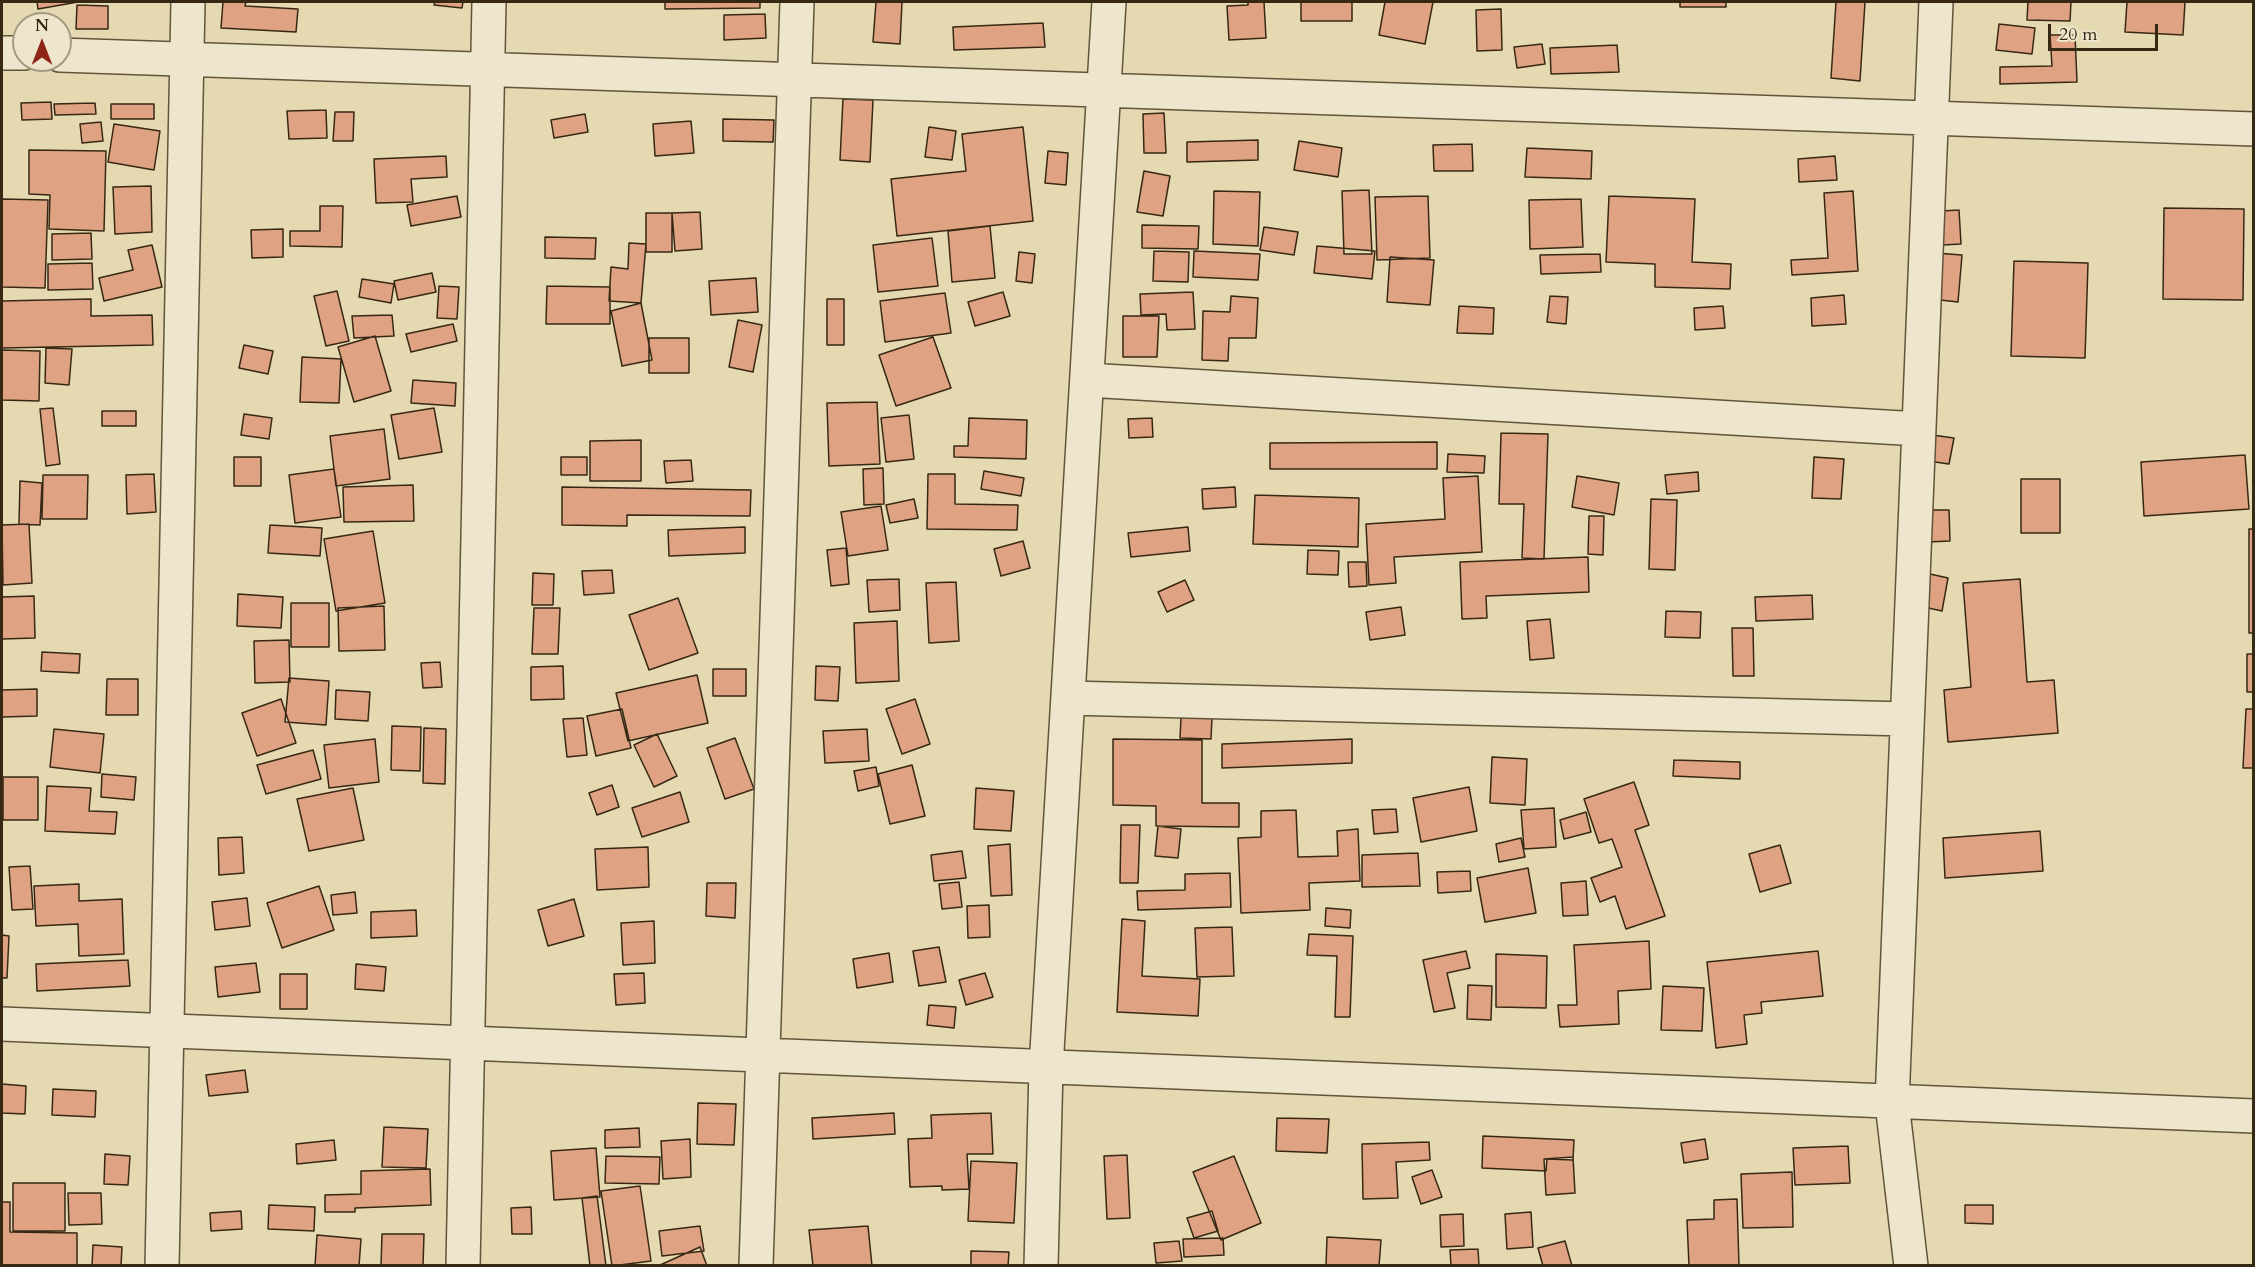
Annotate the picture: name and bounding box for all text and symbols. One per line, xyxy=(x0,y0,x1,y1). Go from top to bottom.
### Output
north arrow xyxy=(12,12,72,72)
scale bar xyxy=(2051,12,2160,50)
text: N xyxy=(35,15,49,37)
text: 20 m xyxy=(2059,22,2098,47)

